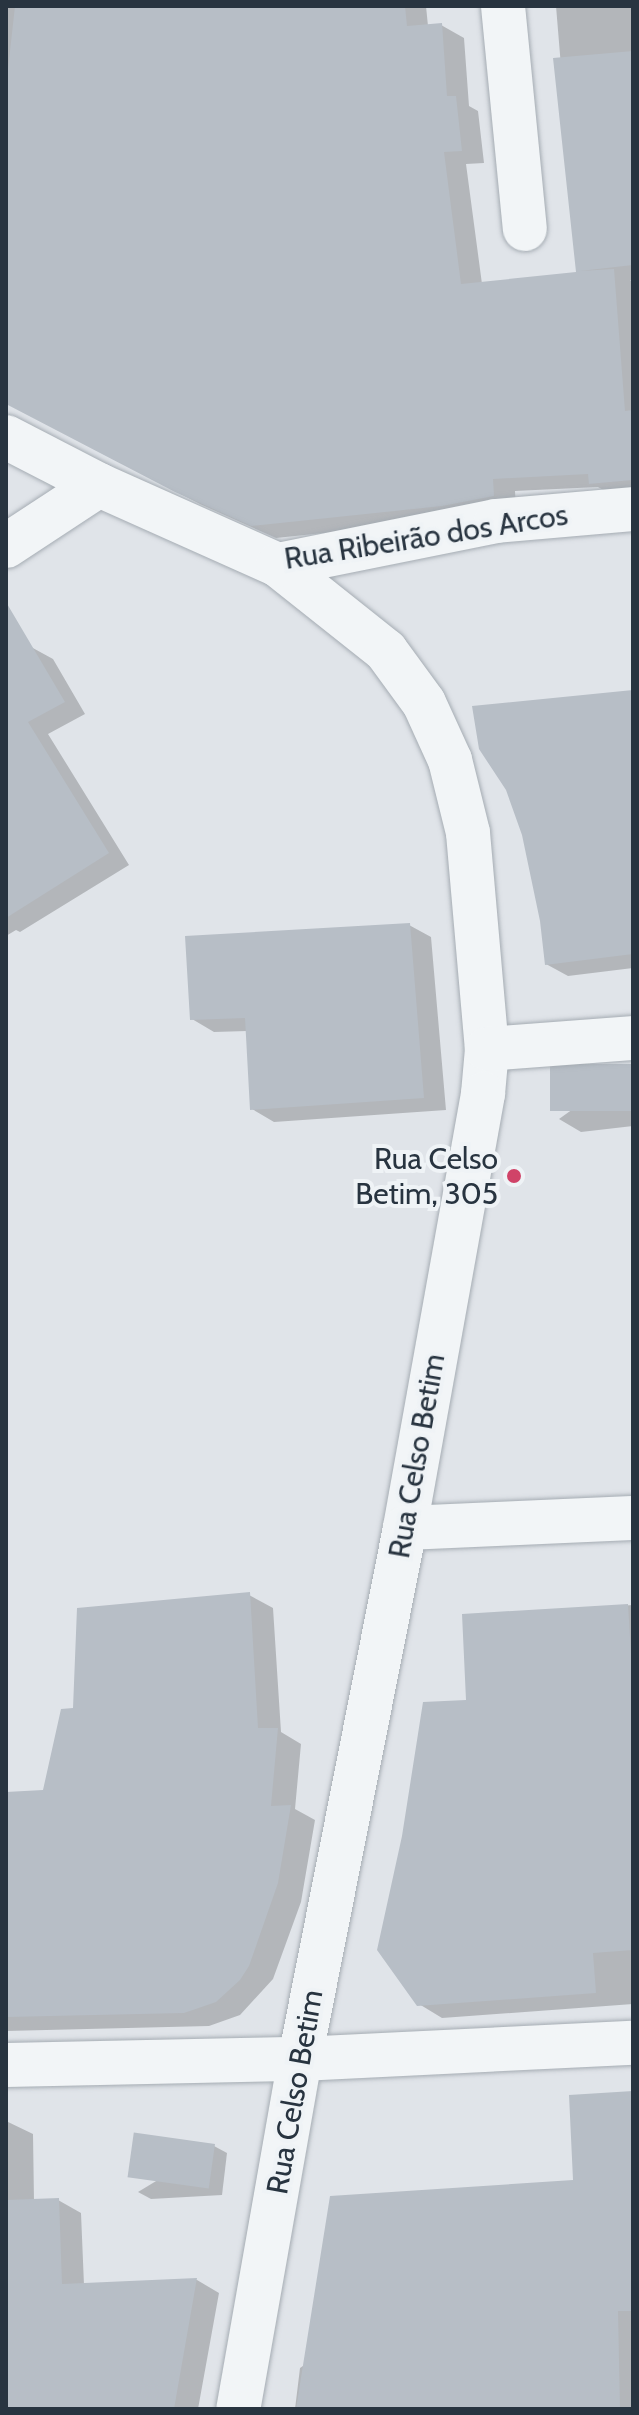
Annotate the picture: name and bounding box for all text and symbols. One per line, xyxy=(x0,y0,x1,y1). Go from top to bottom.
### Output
street label: Rua Ribeirão dos Arcos xyxy=(282,497,570,577)
place label: Rua Celso Betim, 305 xyxy=(355,1141,498,1212)
marker: Rua Celso Betim, 305 xyxy=(505,1167,523,1185)
street label: Rua Celso Betim xyxy=(381,1351,453,1561)
street label: Rua Celso Betim xyxy=(259,1987,331,2197)

